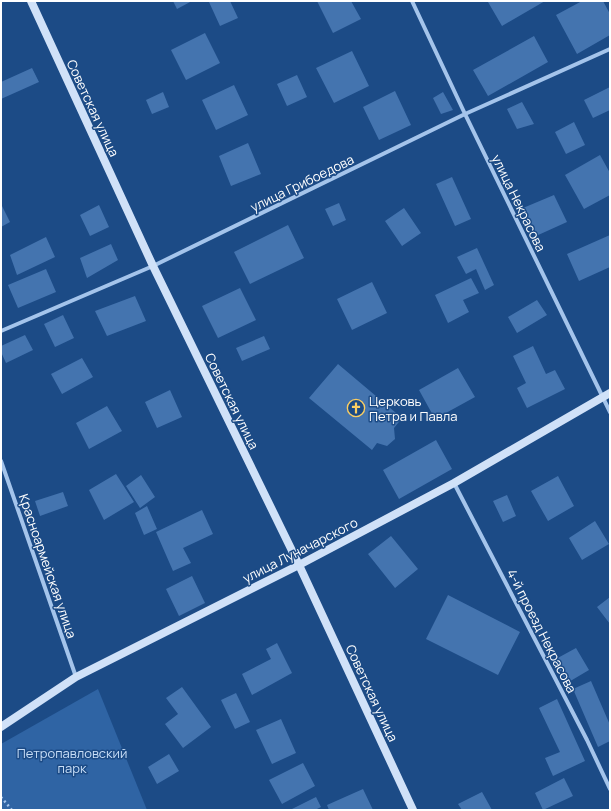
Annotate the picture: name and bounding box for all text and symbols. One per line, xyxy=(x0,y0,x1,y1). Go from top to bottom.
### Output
street label: Советская улица xyxy=(63,56,123,160)
street label: улица Грибоедова xyxy=(247,150,357,216)
street label: улица Некрасова xyxy=(488,151,550,255)
street label: Советская улица xyxy=(201,350,263,452)
place label: Церковь Петра и Павла xyxy=(369,392,457,425)
church icon: Церковь Петра и Павла xyxy=(346,398,366,418)
street label: Красноармейская улица xyxy=(15,491,81,641)
street label: улица Луначарского xyxy=(239,513,361,587)
street label: 4-й проезд Некрасова xyxy=(503,566,581,696)
street label: Советская улица xyxy=(342,641,402,745)
park label: Петропавловский парк xyxy=(17,744,127,777)

